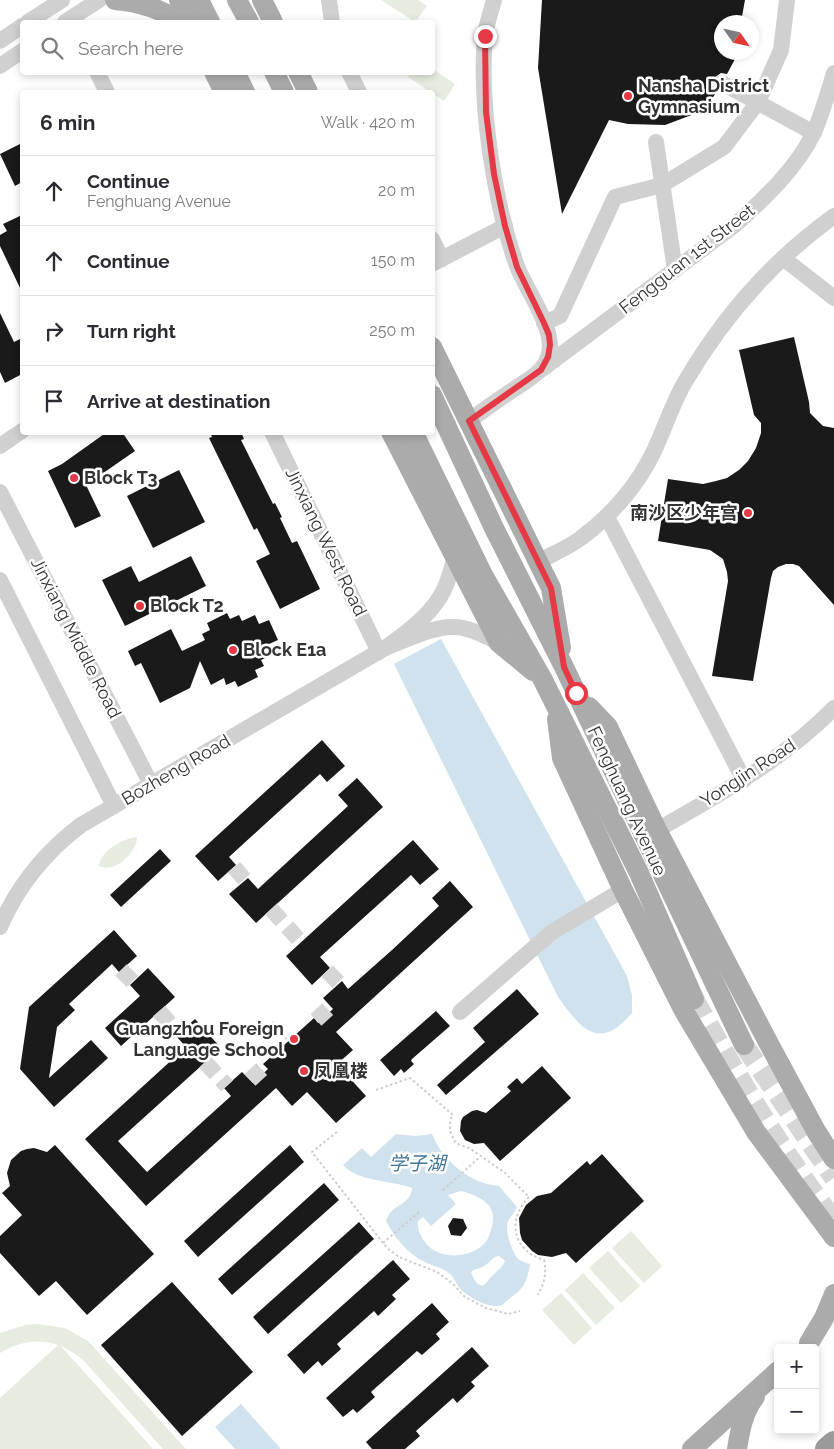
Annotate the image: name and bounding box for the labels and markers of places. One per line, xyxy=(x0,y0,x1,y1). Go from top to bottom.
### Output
place label: Nansha District Gymnasium xyxy=(638,75,769,117)
marker: Nansha District Gymnasium xyxy=(622,90,634,102)
place label: Block T3 xyxy=(84,467,157,488)
marker: Block T3 xyxy=(68,472,80,484)
place label: 南沙区少年宫 xyxy=(630,502,738,523)
marker: 南沙区少年宫 xyxy=(742,507,754,519)
place label: Block T2 xyxy=(150,595,224,616)
marker: Block T2 xyxy=(134,600,146,612)
place label: Block E1a xyxy=(243,639,326,660)
marker: Block E1a xyxy=(227,644,239,656)
place label: Guangzhou Foreign Language School xyxy=(116,1018,284,1060)
marker: Guangzhou Foreign Language School xyxy=(288,1033,300,1045)
place label: 凤凰楼 xyxy=(314,1060,368,1081)
marker: 凤凰楼 xyxy=(298,1065,310,1077)

